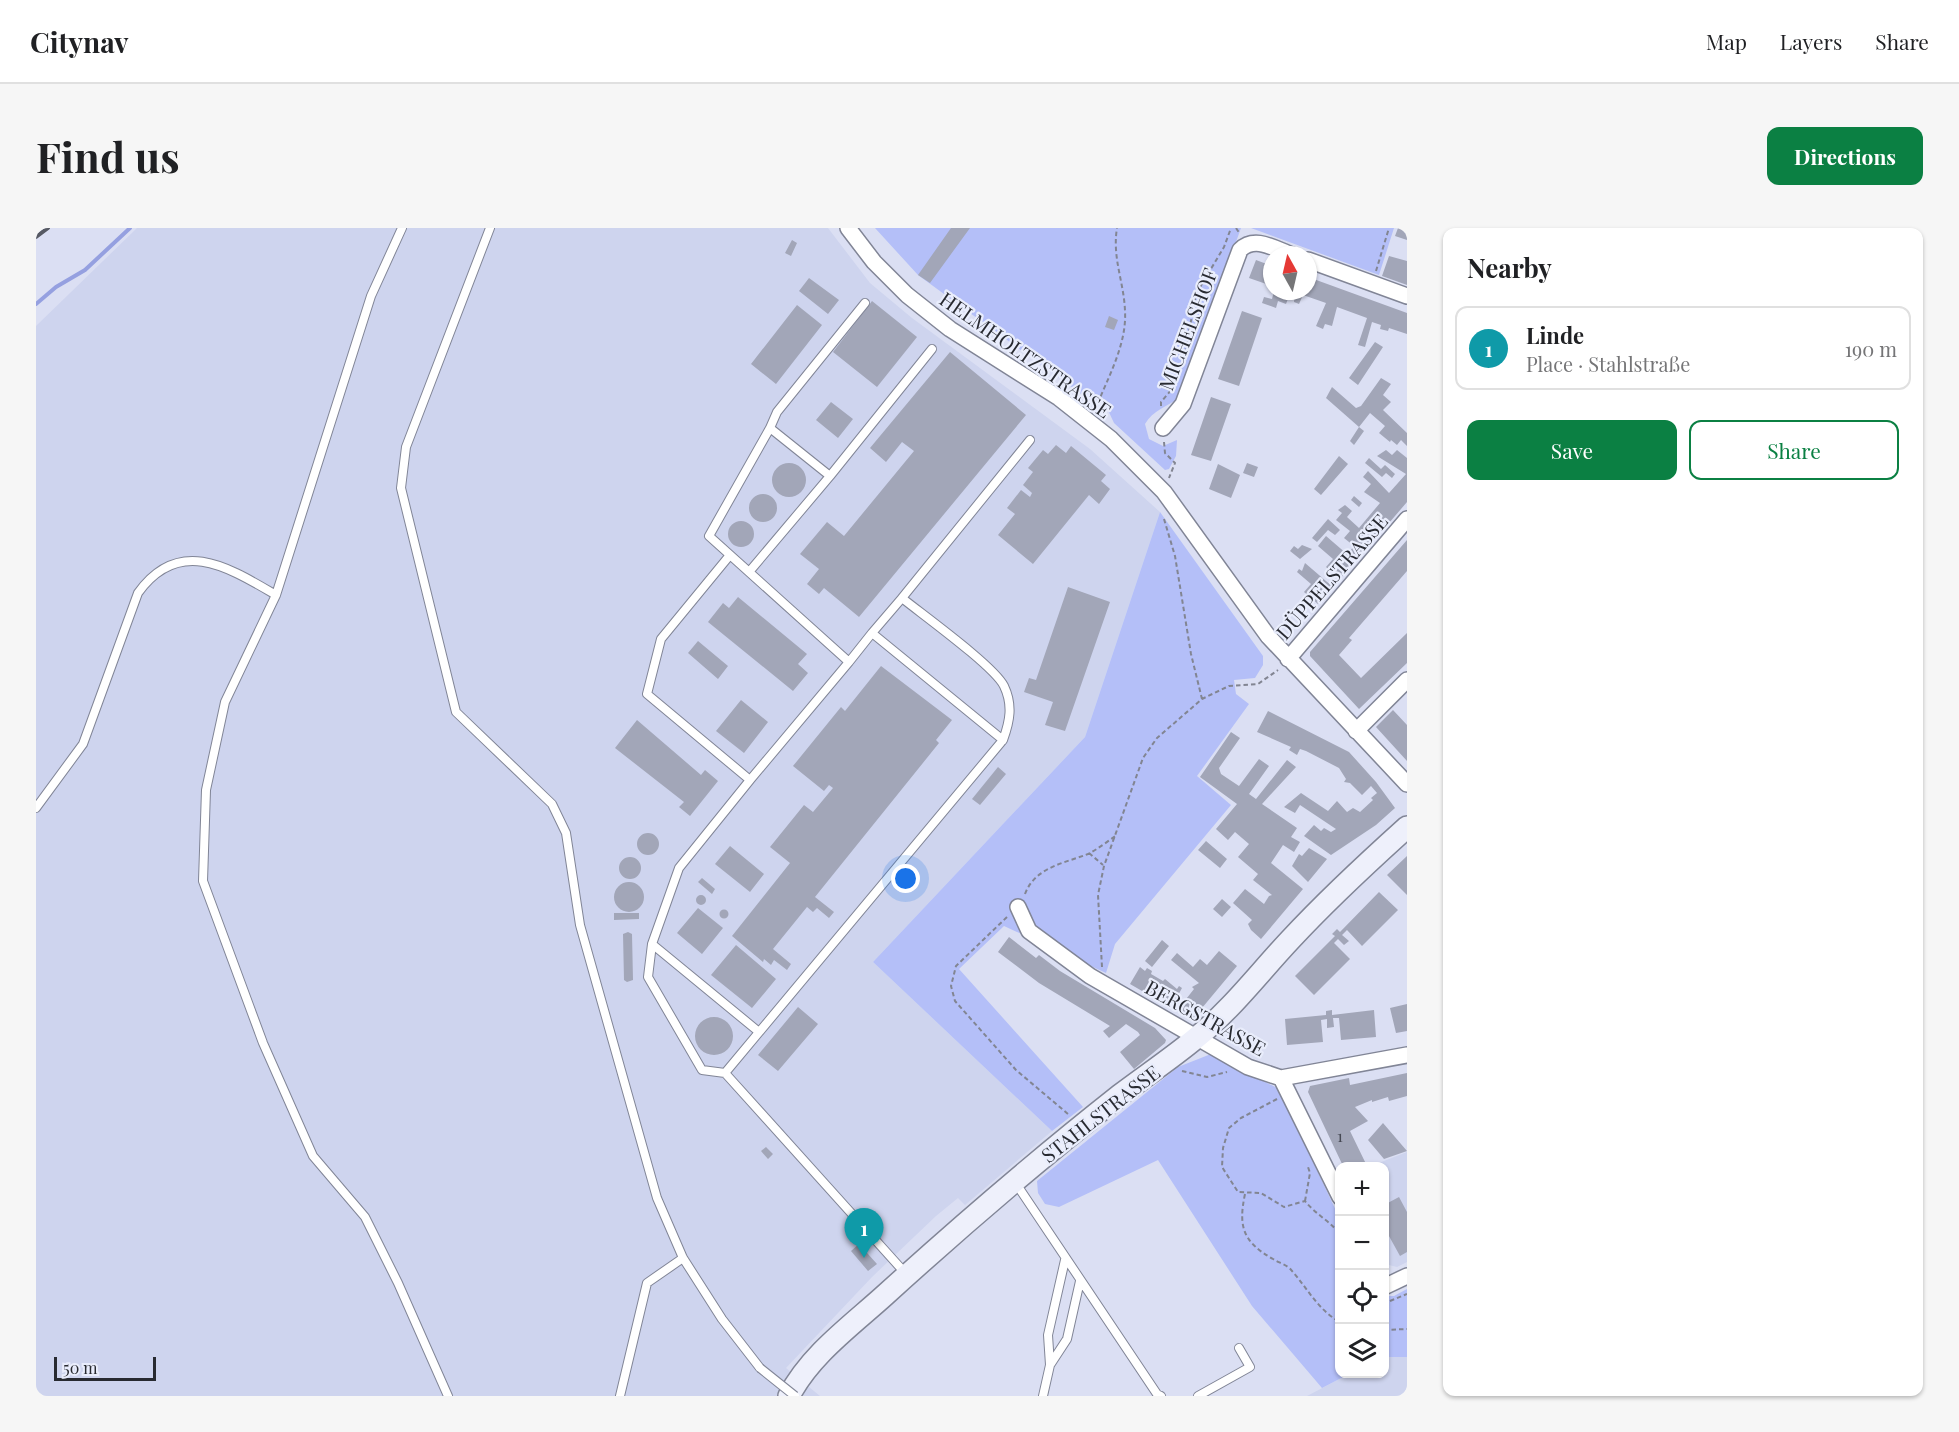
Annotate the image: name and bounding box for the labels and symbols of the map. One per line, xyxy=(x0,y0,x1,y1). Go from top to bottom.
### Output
north arrow xyxy=(1263,246,1317,300)
street label: MICHELSHOF xyxy=(1151,264,1223,394)
street label: HELMHOLTZSTRASSE xyxy=(935,285,1117,423)
street label: DÜPPELSTRASSE xyxy=(1269,508,1393,644)
your location xyxy=(891,864,920,893)
street label: BERGSTRASSE xyxy=(1141,973,1271,1061)
street label: STAHLSTRASSE xyxy=(1035,1058,1165,1168)
house number: 1 xyxy=(1337,1125,1343,1146)
pin: 1 xyxy=(844,1208,884,1258)
scale bar xyxy=(54,1354,156,1382)

